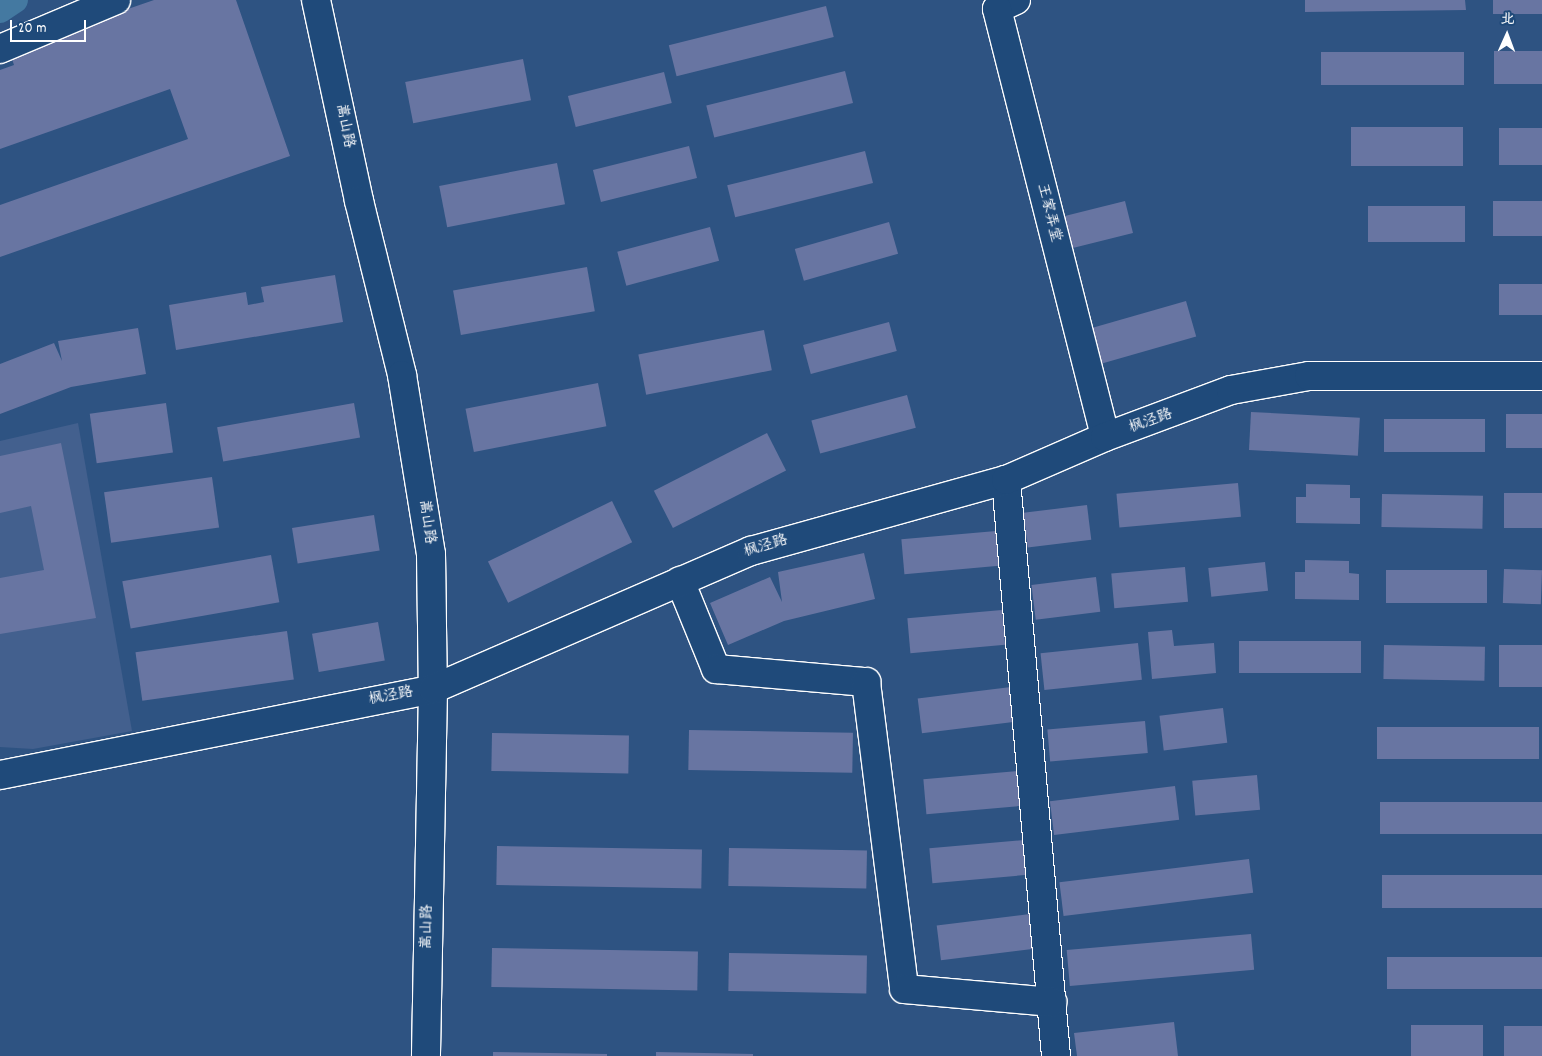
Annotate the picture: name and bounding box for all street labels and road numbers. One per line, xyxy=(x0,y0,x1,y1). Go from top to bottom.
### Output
street label: 嵩山路 xyxy=(331,102,357,150)
street label: 王家弄堂 xyxy=(1032,182,1064,244)
street label: 枫泾路 xyxy=(1127,406,1175,438)
street label: 嵩山路 xyxy=(414,498,438,546)
street label: 枫泾路 xyxy=(742,532,790,562)
street label: 枫泾路 xyxy=(367,684,415,710)
street label: 嵩山路 xyxy=(419,904,437,950)

